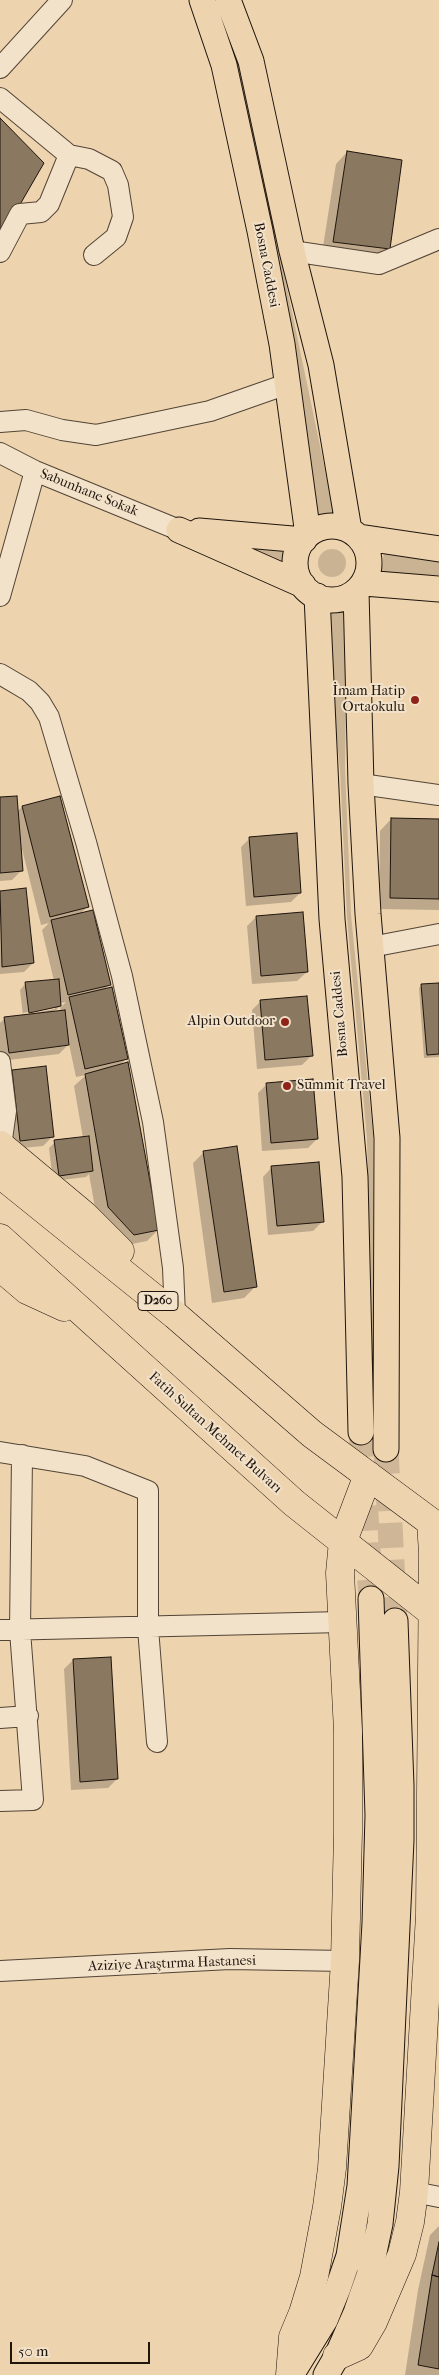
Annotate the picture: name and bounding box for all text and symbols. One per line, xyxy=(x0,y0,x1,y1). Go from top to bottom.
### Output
street label: Bosna Caddesi xyxy=(250,221,282,309)
street label: Sabunhane Sokak xyxy=(37,466,141,520)
place label: İmam Hatip Ortaokulu xyxy=(333,684,405,716)
marker: İmam Hatip Ortaokulu xyxy=(409,694,421,706)
street label: Bosna Caddesi xyxy=(328,970,352,1058)
place label: Alpin Outdoor xyxy=(188,1014,275,1030)
marker: Alpin Outdoor xyxy=(279,1016,291,1028)
place label: Summit Travel xyxy=(297,1078,386,1094)
marker: Summit Travel xyxy=(281,1080,293,1092)
road number: D260 xyxy=(138,1292,178,1310)
street label: Fatih Sultan Mehmet Bulvarı xyxy=(145,1369,285,1497)
street label: Aziziye Araştırma Hastanesi xyxy=(88,1953,256,1975)
scale bar xyxy=(12,2332,152,2364)
text: 50 m xyxy=(18,2342,48,2360)

